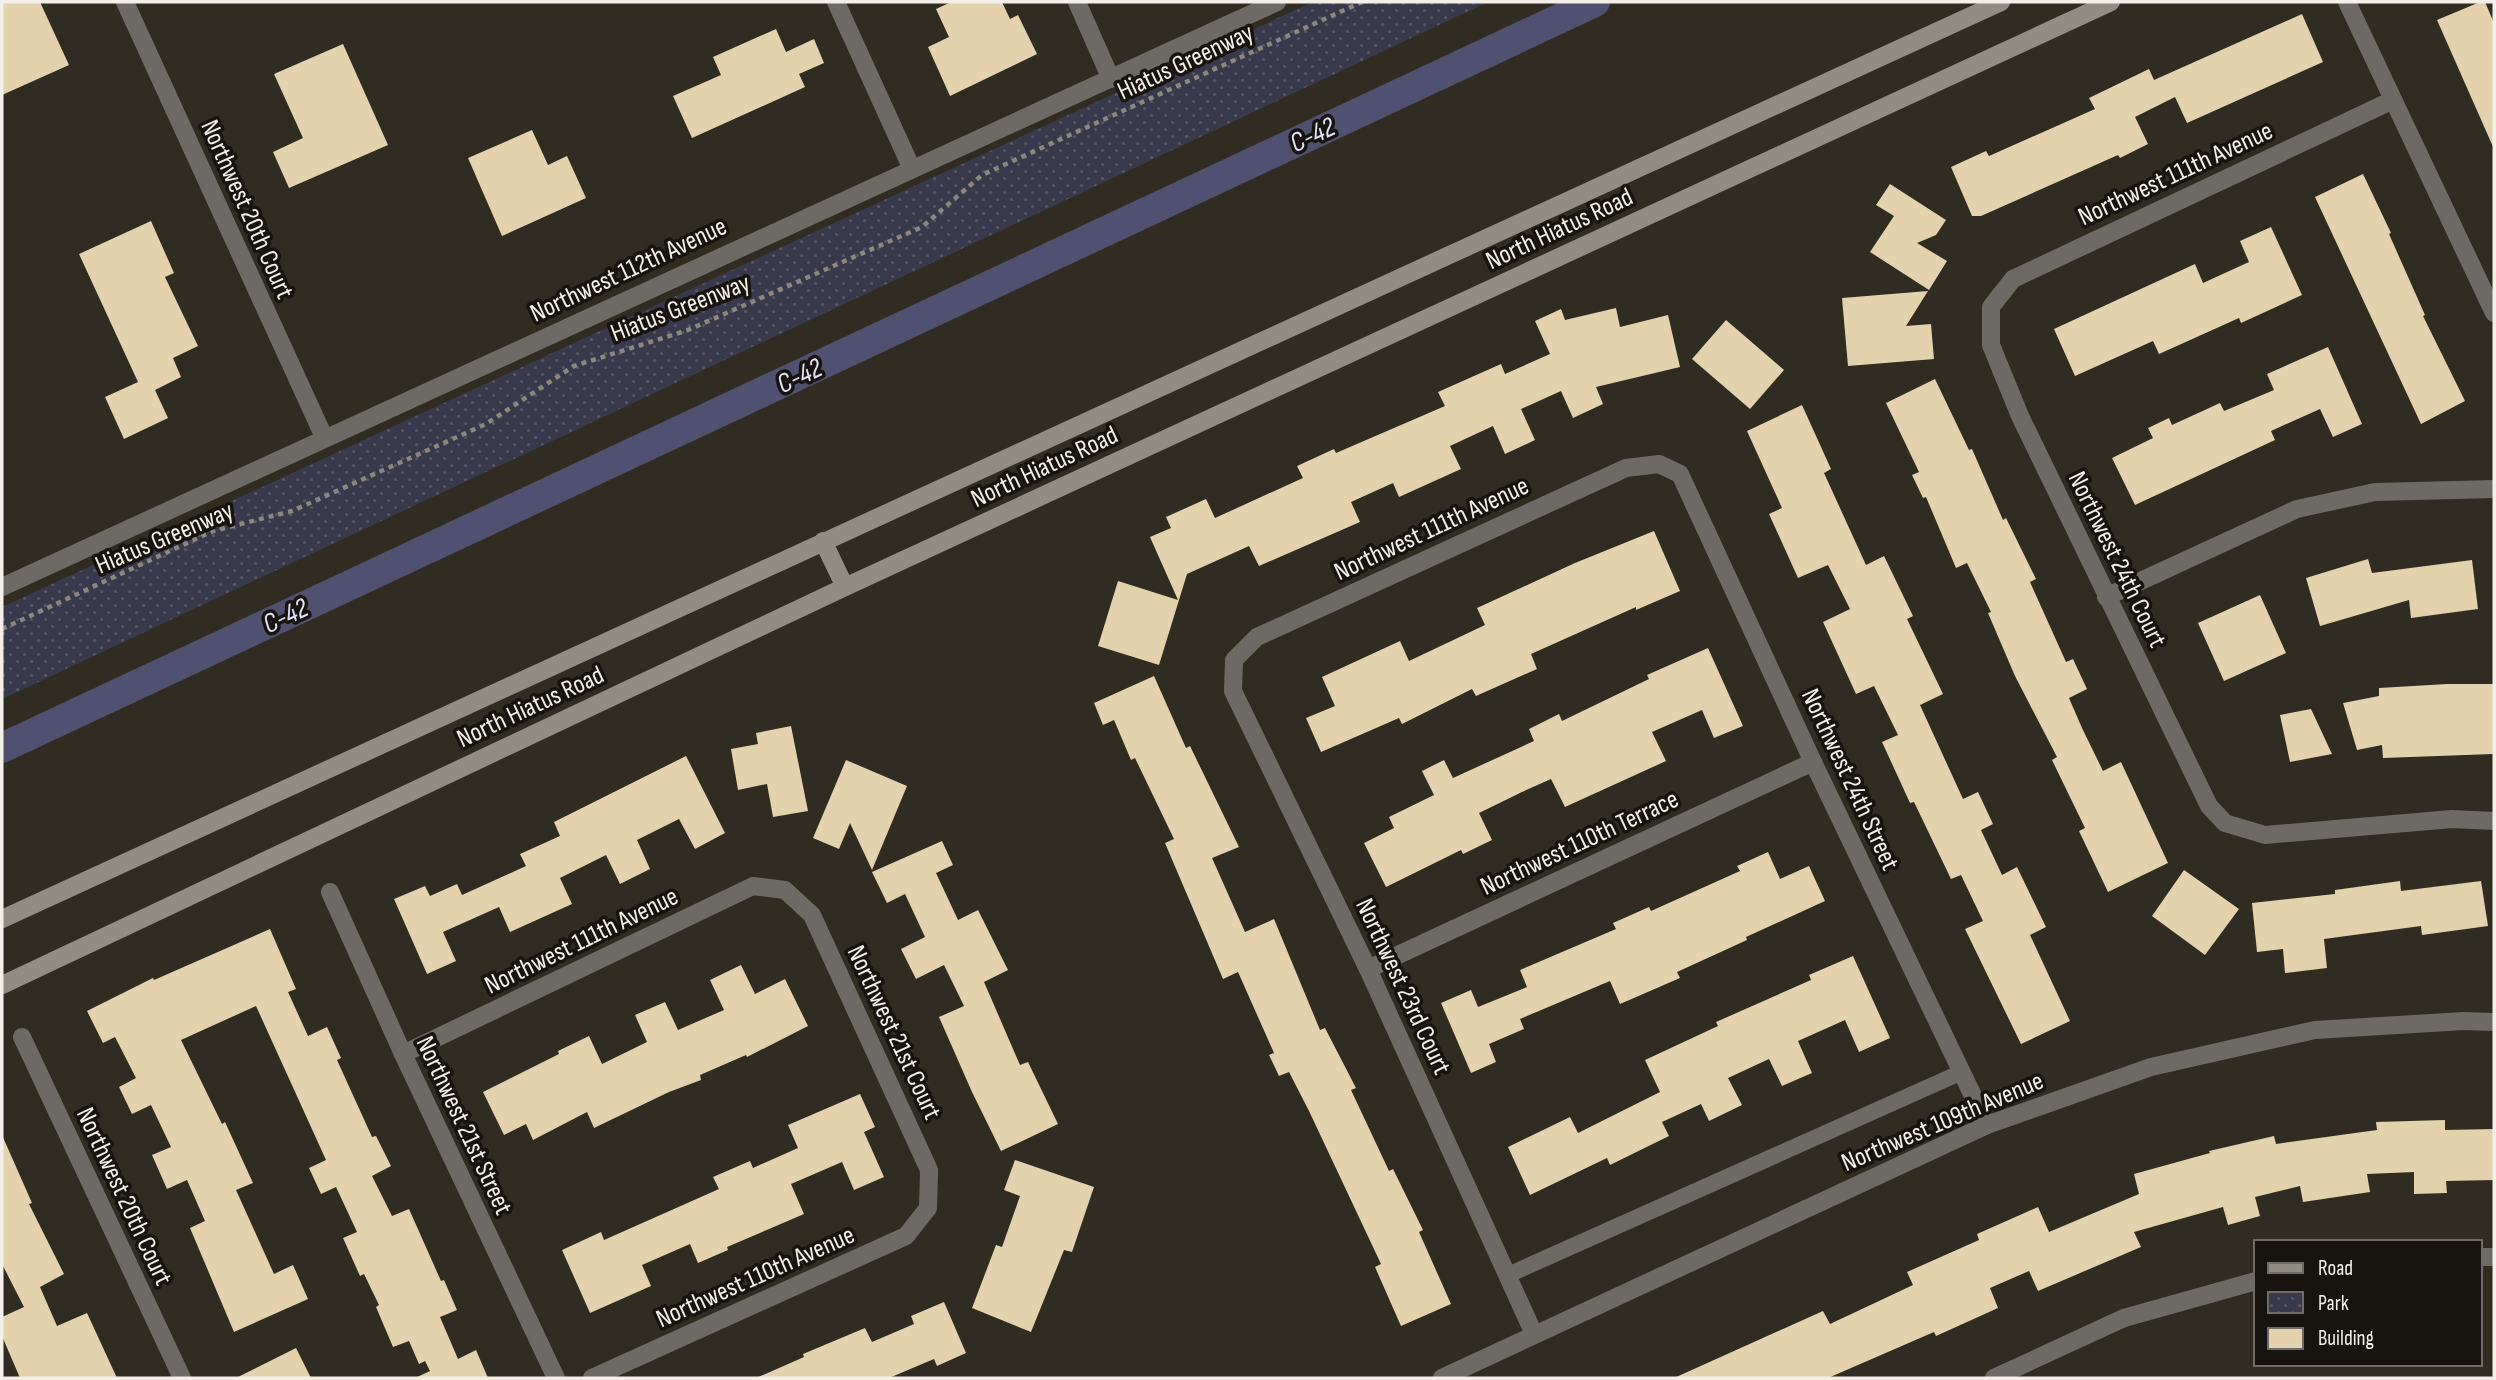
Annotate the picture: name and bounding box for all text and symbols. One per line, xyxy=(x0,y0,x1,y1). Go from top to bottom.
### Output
street label: Hiatus Greenway xyxy=(1113,17,1259,107)
water label: C-42 xyxy=(1285,110,1341,160)
street label: Northwest 20th Court xyxy=(193,115,300,304)
street label: Northwest 111th Avenue xyxy=(2073,116,2278,233)
street label: North Hiatus Road xyxy=(1481,182,1638,277)
street label: Northwest 112th Avenue xyxy=(525,211,732,329)
street label: Hiatus Greenway xyxy=(607,268,754,349)
water label: C-42 xyxy=(772,351,828,401)
street label: North Hiatus Road xyxy=(966,420,1123,515)
street label: Northwest 24th Court xyxy=(2061,467,2173,653)
street label: Northwest 111th Avenue xyxy=(1329,471,1534,588)
street label: Hiatus Greenway xyxy=(91,495,238,581)
water label: C-42 xyxy=(258,591,314,641)
street label: North Hiatus Road xyxy=(452,660,609,755)
street label: Northwest 24th Street xyxy=(1794,684,1905,875)
street label: Northwest 110th Terrace xyxy=(1476,784,1684,903)
street label: Northwest 111th Avenue xyxy=(480,881,683,1002)
street label: Northwest 23rd Court xyxy=(1348,894,1457,1080)
street label: Northwest 21st Court xyxy=(840,941,947,1125)
street label: Northwest 21st Street xyxy=(409,1031,519,1220)
street label: Northwest 109th Avenue xyxy=(1837,1066,2048,1179)
street label: Northwest 20th Court xyxy=(69,1103,178,1290)
street label: Northwest 110th Avenue xyxy=(652,1220,860,1335)
legend xyxy=(2254,1240,2482,1366)
text: Road xyxy=(2318,1256,2353,1281)
text: Park xyxy=(2318,1291,2349,1316)
text: Building xyxy=(2318,1326,2374,1351)

